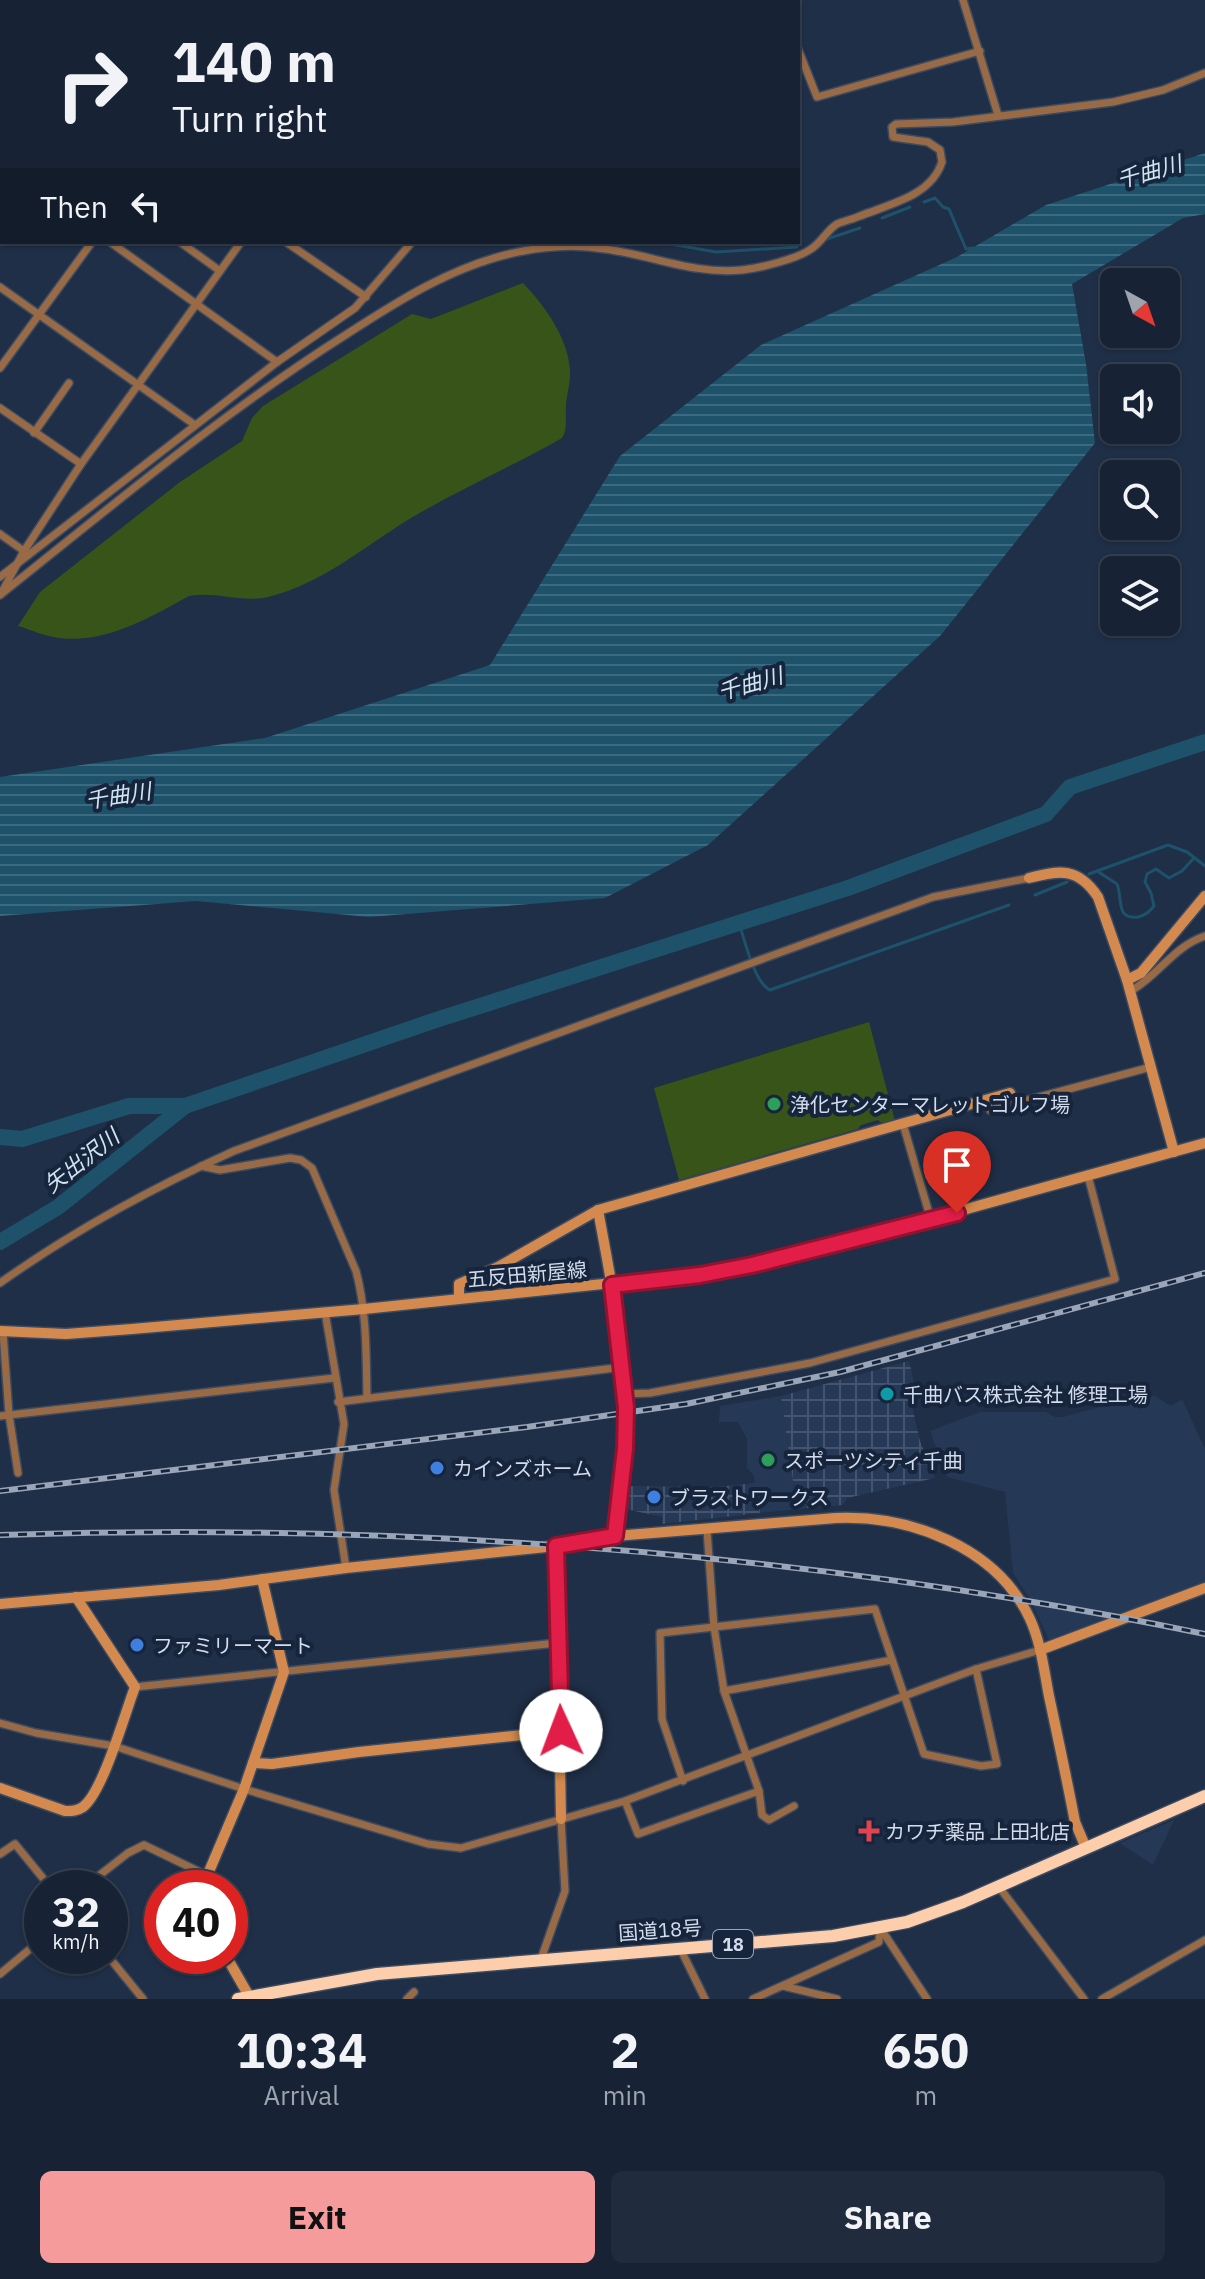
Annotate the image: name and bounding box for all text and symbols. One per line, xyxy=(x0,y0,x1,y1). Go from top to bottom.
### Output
text: 140 m xyxy=(172,25,336,97)
icon: right xyxy=(40,32,144,136)
text: Turn right xyxy=(172,95,328,142)
water label: 千曲川 xyxy=(1113,147,1187,194)
icon: left xyxy=(124,184,168,228)
text: Then xyxy=(40,187,108,226)
north arrow xyxy=(1100,268,1180,348)
map controls xyxy=(1100,268,1180,636)
button: sound xyxy=(1100,364,1180,444)
button: search xyxy=(1100,460,1180,540)
button: layers xyxy=(1100,556,1180,636)
water label: 千曲川 xyxy=(714,659,788,706)
water label: 千曲川 xyxy=(83,775,155,814)
place label: 浄化センターマレットゴルフ場 xyxy=(790,1091,1070,1118)
marker: 浄化センターマレットゴルフ場 xyxy=(765,1095,783,1113)
water label: 矢出沢川 xyxy=(37,1120,126,1199)
pin xyxy=(923,1131,991,1213)
icon: arrive xyxy=(935,1143,979,1187)
street label: 五反田新屋線 xyxy=(466,1255,588,1293)
place label: 千曲バス株式会社 修理工場 xyxy=(903,1381,1148,1408)
marker: 千曲バス株式会社 修理工場 xyxy=(878,1385,896,1403)
place label: スポーツシティ千曲 xyxy=(784,1447,962,1474)
marker: スポーツシティ千曲 xyxy=(759,1451,777,1469)
place label: カインズホーム xyxy=(453,1455,592,1482)
marker: カインズホーム xyxy=(428,1459,446,1477)
place label: ブラストワークス xyxy=(670,1484,829,1511)
marker: ブラストワークス xyxy=(645,1488,663,1506)
place label: ファミリーマート xyxy=(153,1632,313,1659)
marker: ファミリーマート xyxy=(128,1636,146,1654)
position arrow xyxy=(519,1689,603,1773)
place label: カワチ薬品 上田北店 xyxy=(885,1818,1070,1845)
marker: カワチ薬品 上田北店 xyxy=(860,1822,878,1840)
speed limit sign: 40 xyxy=(144,1870,248,1974)
text: 32 xyxy=(52,1886,100,1938)
street label: 国道18号 xyxy=(617,1914,703,1946)
text: km/h xyxy=(52,1928,100,1955)
road number: 18 xyxy=(713,1930,753,1958)
text: 10:34 xyxy=(236,2019,367,2081)
text: 2 xyxy=(610,2019,639,2081)
text: 650 xyxy=(883,2019,969,2081)
text: Arrival xyxy=(264,2078,339,2112)
text: min xyxy=(603,2078,647,2112)
text: m xyxy=(915,2078,937,2112)
button: Exit xyxy=(40,2171,595,2263)
button: Share xyxy=(611,2171,1165,2263)

